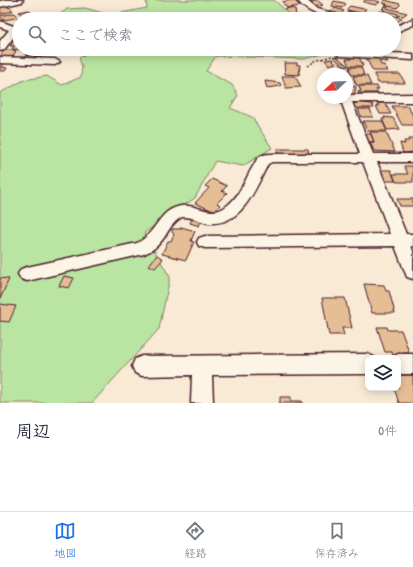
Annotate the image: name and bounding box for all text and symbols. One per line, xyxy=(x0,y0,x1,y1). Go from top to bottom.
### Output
search box xyxy=(12,12,401,56)
icon: search xyxy=(26,23,48,45)
text: ここで検索 xyxy=(58,24,133,45)
north arrow xyxy=(317,68,353,104)
map controls xyxy=(365,355,401,391)
button: layers xyxy=(365,355,401,391)
text: 周辺 xyxy=(16,419,50,442)
text: 0件 xyxy=(378,421,397,439)
tab: 地図 xyxy=(54,520,76,560)
tab: 経路 xyxy=(184,520,206,560)
tab: 保存済み xyxy=(315,520,359,560)

